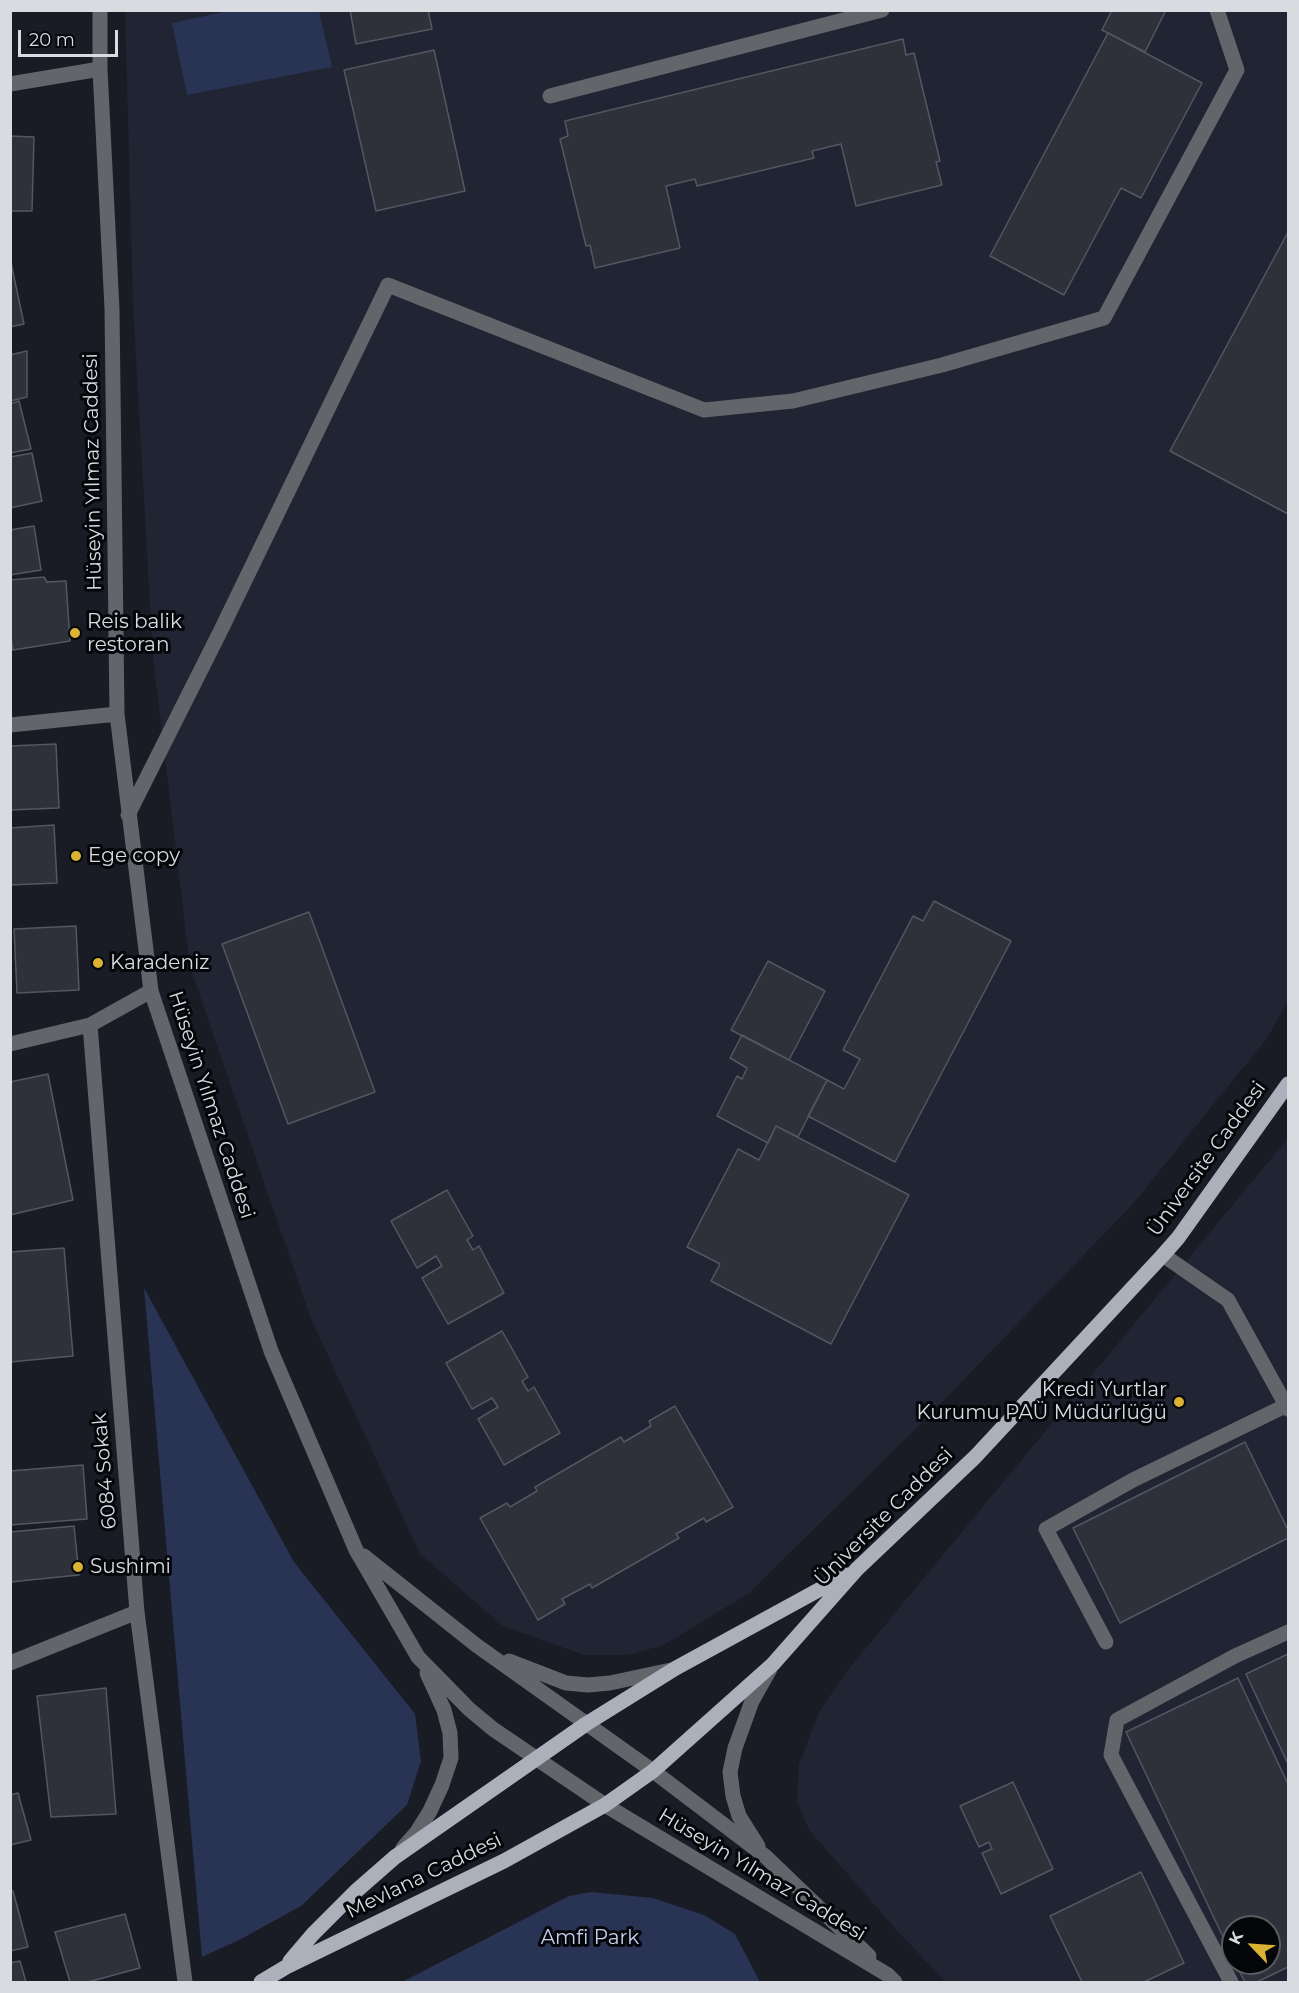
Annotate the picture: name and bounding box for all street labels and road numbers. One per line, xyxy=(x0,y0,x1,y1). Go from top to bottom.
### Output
street label: Hüseyin Yılmaz Caddesi xyxy=(79,353,107,591)
street label: Hüseyin Yılmaz Caddesi xyxy=(163,988,259,1222)
street label: Üniversite Caddesi xyxy=(1143,1077,1271,1241)
street label: 6084 Sokak xyxy=(88,1412,122,1530)
street label: Üniversite Caddesi xyxy=(810,1443,958,1591)
street label: Hüseyin Yılmaz Caddesi xyxy=(654,1803,870,1947)
street label: Mevlana Caddesi xyxy=(342,1828,506,1924)

